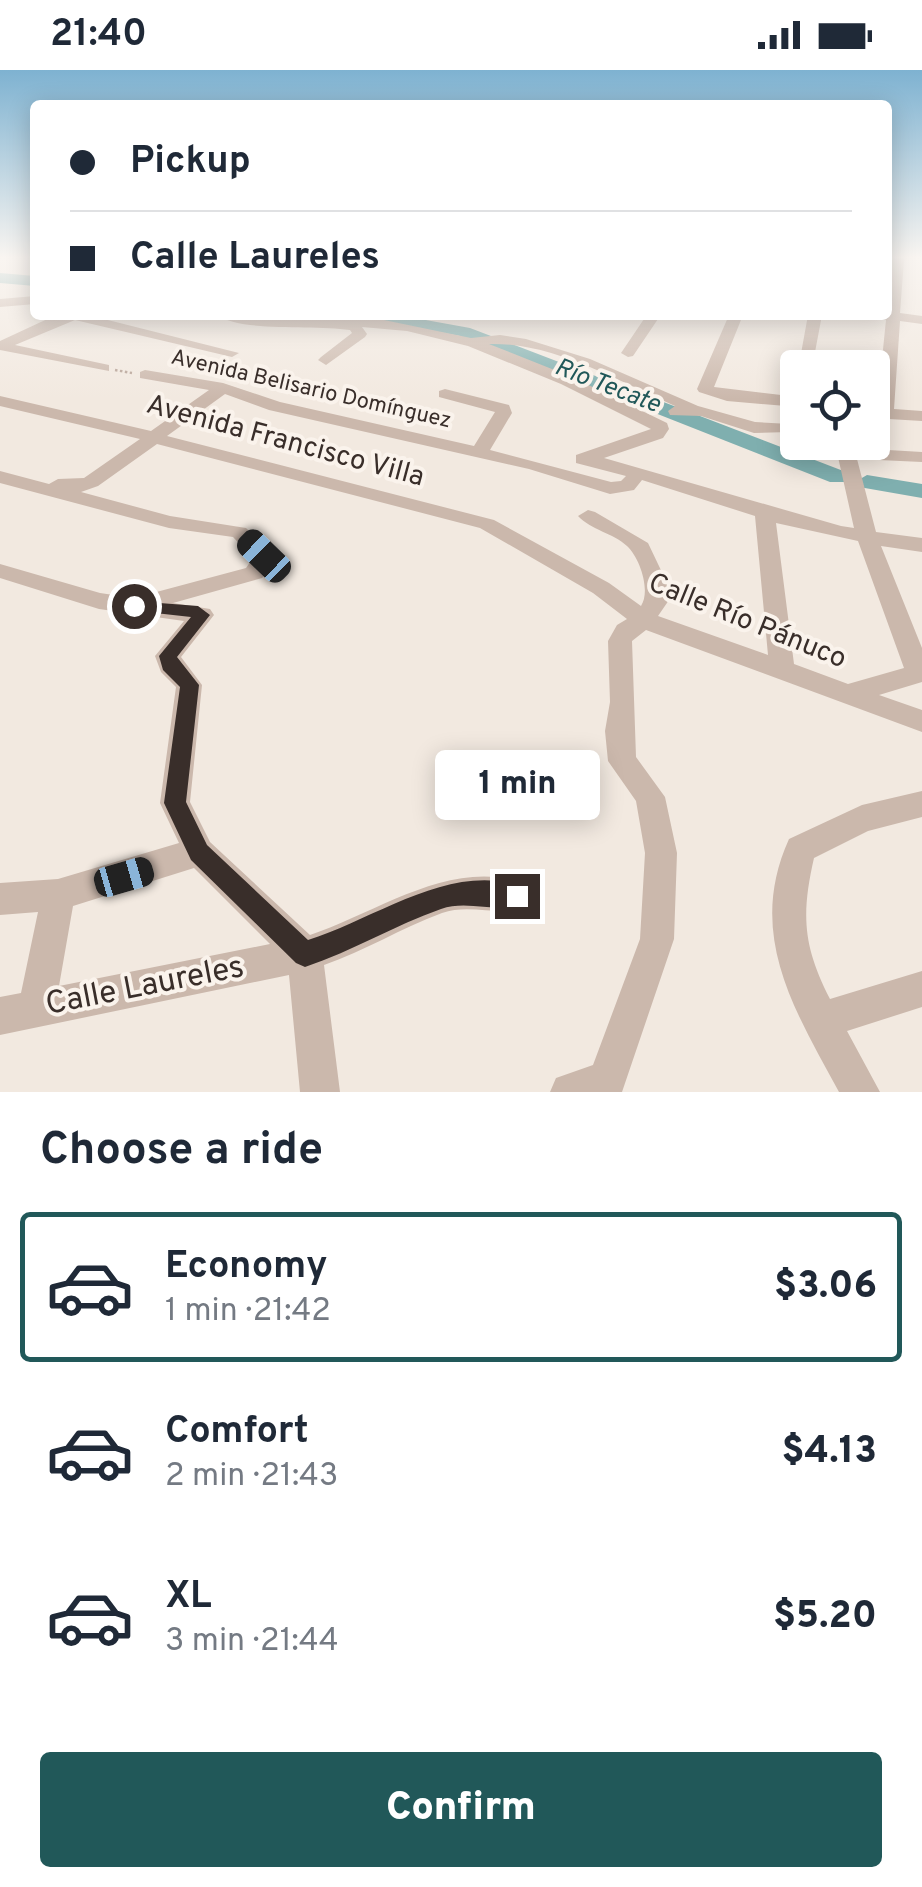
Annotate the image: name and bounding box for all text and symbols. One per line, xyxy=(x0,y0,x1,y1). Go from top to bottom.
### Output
text: 21:40 xyxy=(50,11,147,60)
text: Pickup xyxy=(130,138,251,187)
text: Calle Laureles xyxy=(130,234,380,283)
street label: Avenida Belisario Domínguez xyxy=(168,345,454,435)
map controls xyxy=(780,350,890,460)
button: locate xyxy=(780,350,890,460)
water label: Río Tecate xyxy=(550,352,665,422)
street label: Avenida Francisco Villa xyxy=(142,388,428,496)
car xyxy=(232,524,296,588)
street label: Calle Río Pánuco xyxy=(643,566,851,678)
route start xyxy=(112,584,157,629)
callout: 1 min xyxy=(434,751,600,821)
text: 1 min xyxy=(478,765,557,805)
car xyxy=(91,854,157,900)
route end xyxy=(495,874,540,919)
street label: Calle Laureles xyxy=(42,948,248,1026)
text: Choose a ride xyxy=(40,1123,323,1180)
icon: car xyxy=(45,1242,135,1332)
text: Economy xyxy=(165,1243,327,1292)
text: $3.06 xyxy=(774,1263,877,1312)
text: 1 min · 21:42 xyxy=(165,1292,331,1332)
icon: car xyxy=(45,1407,135,1497)
text: Comfort xyxy=(165,1408,309,1457)
text: $4.13 xyxy=(781,1428,877,1477)
text: 2 min · 21:43 xyxy=(165,1457,338,1497)
icon: car xyxy=(45,1572,135,1662)
text: XL xyxy=(165,1573,212,1622)
text: $5.20 xyxy=(773,1593,877,1642)
text: 3 min · 21:44 xyxy=(165,1622,339,1662)
button: Confirm xyxy=(40,1752,882,1867)

